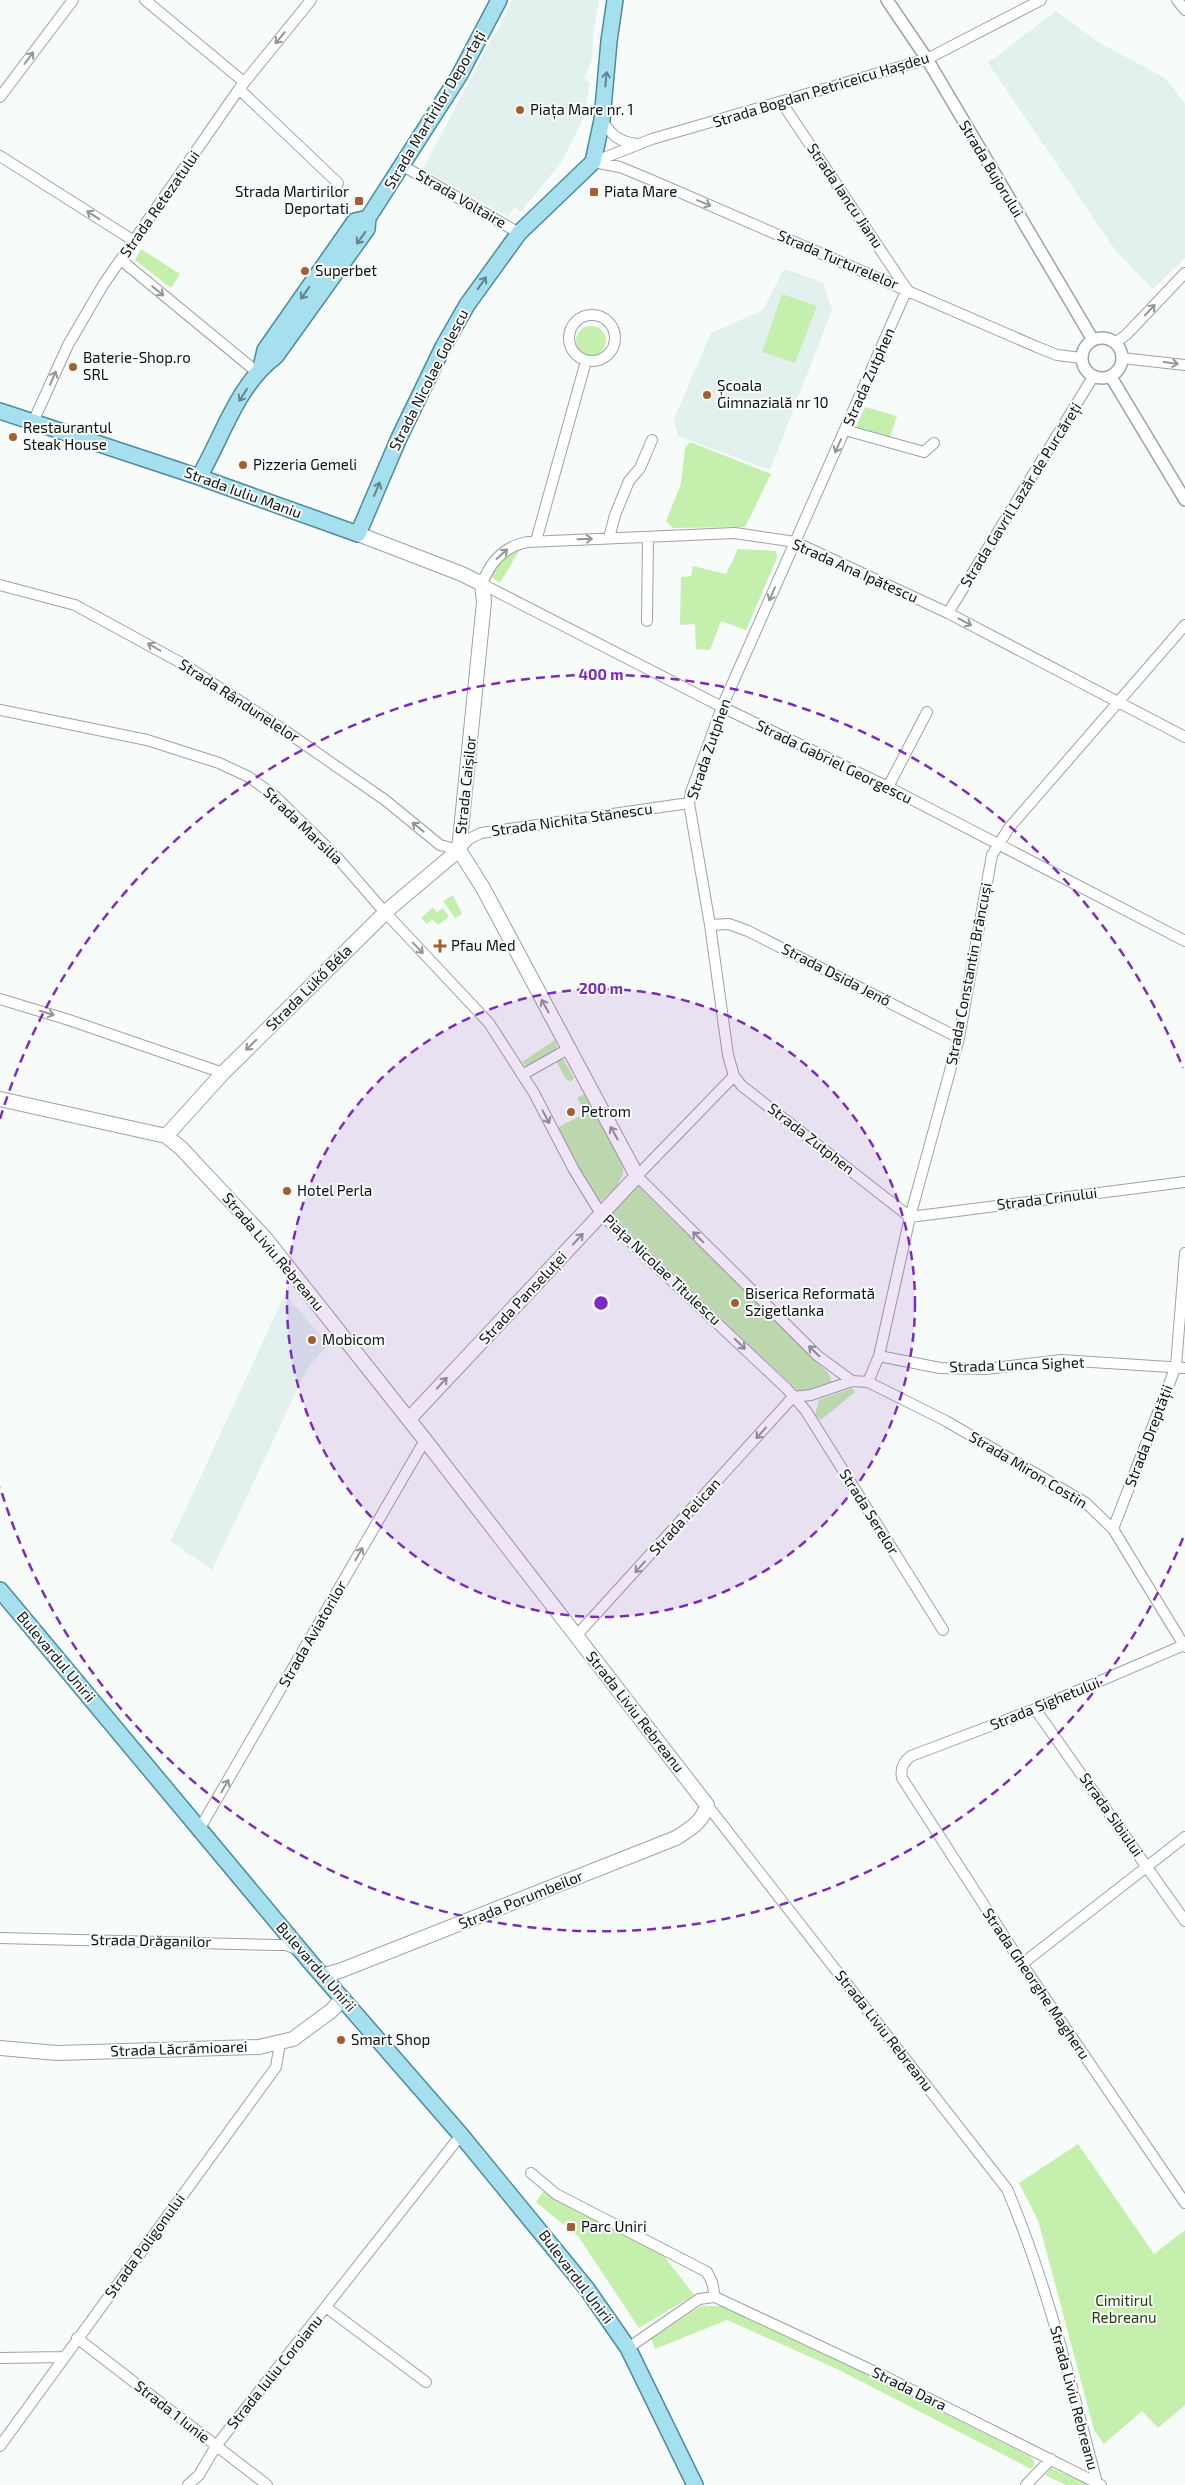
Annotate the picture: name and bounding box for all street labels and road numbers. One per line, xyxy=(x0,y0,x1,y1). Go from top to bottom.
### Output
street label: Strada Martirilor Deportați xyxy=(380,27,490,193)
street label: Strada Bogdan Petriceicu Hașdeu xyxy=(710,48,932,132)
street label: Strada Bujorului xyxy=(955,117,1028,221)
street label: Strada Iancu Jianu xyxy=(804,140,888,251)
street label: Strada Retezatului xyxy=(116,147,203,260)
street label: Strada Voltaire xyxy=(413,165,510,231)
street label: Strada Turturelelor xyxy=(775,225,902,293)
street label: Strada Nicolae Golescu xyxy=(385,306,472,453)
street label: Strada Zutphen xyxy=(838,325,898,428)
street label: Strada Gavril Lazăr de Purcăreți xyxy=(956,399,1086,591)
street label: Strada Iuliu Maniu xyxy=(182,462,304,522)
street label: Strada Ana Ipătescu xyxy=(790,534,921,606)
street label: Strada Rândunelelor xyxy=(176,654,303,746)
street label: Strada Zutphen xyxy=(682,696,734,801)
street label: Strada Gabriel Georgescu xyxy=(753,715,916,807)
street label: Strada Caișilor xyxy=(451,735,481,835)
street label: Strada Marsilia xyxy=(260,783,347,868)
street label: Strada Nichita Stănescu xyxy=(490,799,654,839)
street label: Strada Constantin Brâncuși xyxy=(941,881,997,1067)
street label: Strada Dsida Jenő xyxy=(779,939,894,1009)
street label: Strada Lükő Béla xyxy=(262,941,355,1034)
street label: Strada Zutphen xyxy=(765,1099,859,1178)
street label: Strada Crinului xyxy=(996,1183,1098,1213)
street label: Strada Liviu Rebreanu xyxy=(219,1189,328,1314)
street label: Piața Nicolae Titulescu xyxy=(599,1210,725,1330)
street label: Strada Panseluței xyxy=(475,1247,571,1349)
street label: Strada Lunca Sighet xyxy=(949,1353,1085,1375)
street label: Strada Dreptății xyxy=(1120,1382,1178,1490)
street label: Strada Miron Costin xyxy=(966,1427,1091,1512)
street label: Strada Serelor xyxy=(836,1465,903,1558)
street label: Strada Pelican xyxy=(645,1474,724,1559)
street label: Strada Aviatorilor xyxy=(274,1577,350,1690)
street label: Bulevardul Unirii xyxy=(14,1607,100,1705)
street label: Strada Liviu Rebreanu xyxy=(583,1647,689,1775)
street label: Strada Sighetului xyxy=(987,1673,1102,1733)
street label: Strada Sibiului xyxy=(1076,1769,1147,1860)
street label: Strada Porumbeilor xyxy=(456,1866,586,1932)
street label: Strada Gheorghe Magheru xyxy=(979,1904,1094,2063)
street label: Bulevardul Unirii xyxy=(273,1918,361,2015)
street label: Strada Drăganilor xyxy=(91,1930,211,1950)
street label: Strada Liviu Rebreanu xyxy=(832,1966,938,2094)
street label: Strada Lăcrămioarei xyxy=(110,2037,248,2059)
street label: Strada Poligonului xyxy=(100,2190,188,2301)
street label: Bulevardul Unirii xyxy=(536,2226,618,2327)
street label: Strada Iuliu Coroianu xyxy=(223,2311,326,2432)
street label: Strada Liviu Rebreanu xyxy=(1047,2324,1103,2472)
street label: Strada Dara xyxy=(869,2362,950,2414)
street label: Strada 1 Iunie xyxy=(131,2376,214,2446)

